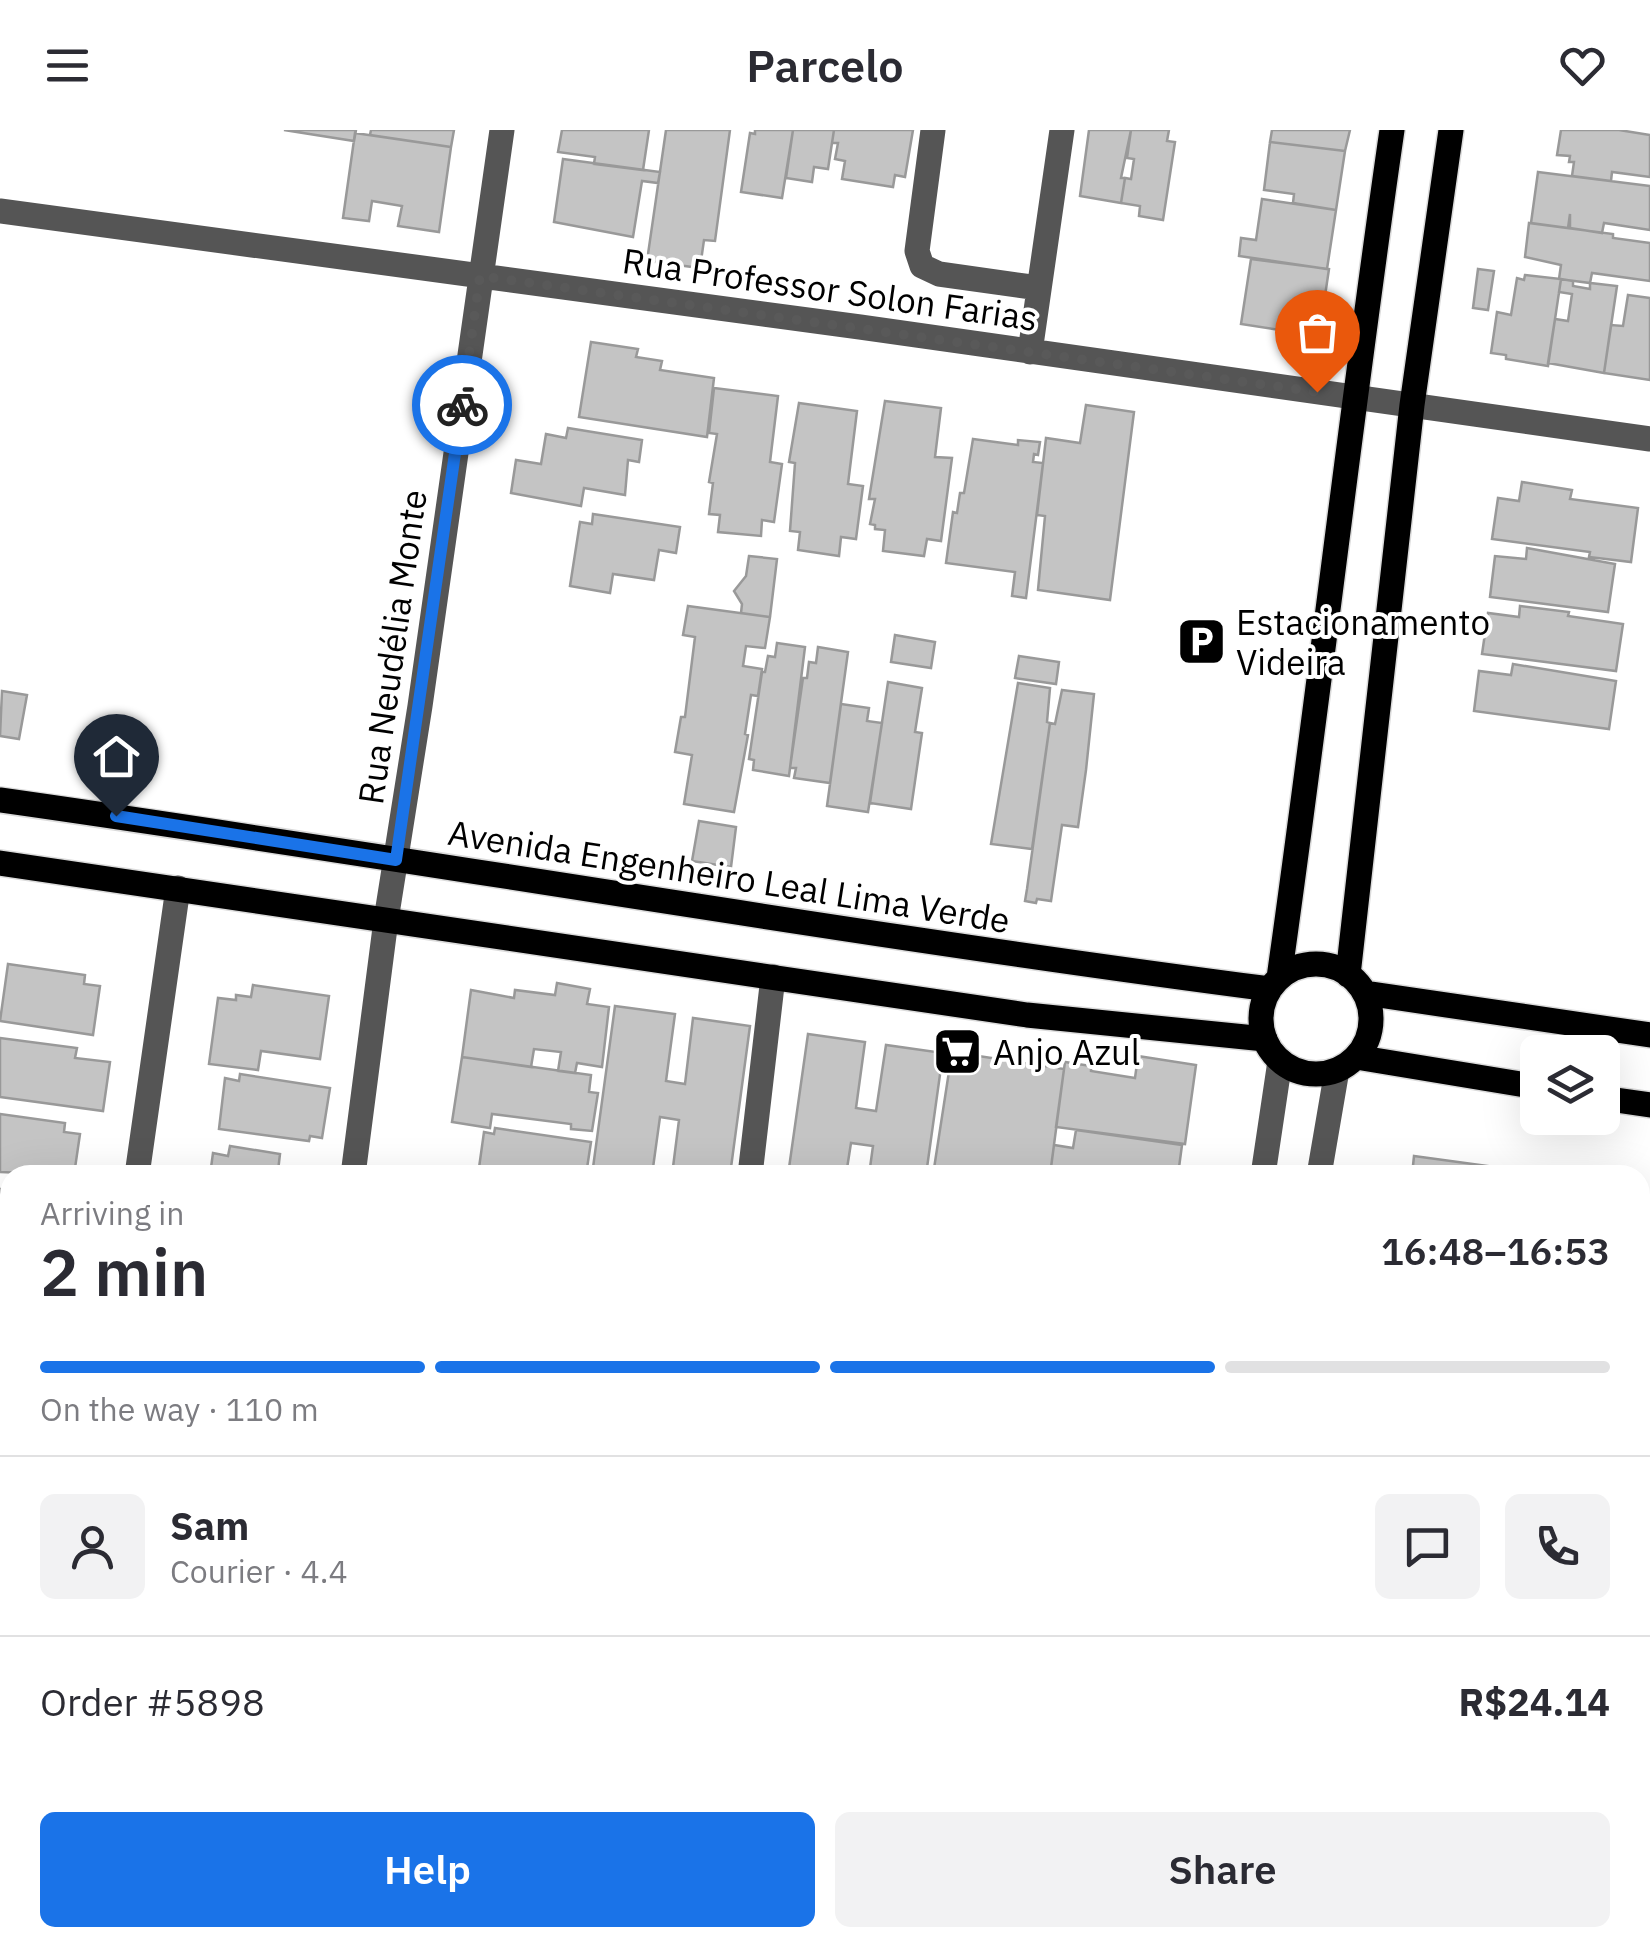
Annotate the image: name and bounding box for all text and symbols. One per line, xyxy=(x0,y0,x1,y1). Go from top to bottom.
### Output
text: Parcelo xyxy=(746,36,904,94)
icon: menu xyxy=(40,38,95,93)
icon: heart xyxy=(1555,38,1610,93)
street label: Rua Professor Solon Farias xyxy=(620,237,1040,341)
pin xyxy=(1275,290,1360,393)
icon: bag xyxy=(1290,305,1345,360)
courier xyxy=(412,355,512,455)
icon: bike xyxy=(435,378,490,433)
street label: Rua Neudélia Monte xyxy=(347,487,437,807)
place label: Estacionamento Videira xyxy=(1236,599,1490,685)
parking icon: Estacionamento Videira xyxy=(1175,616,1227,668)
pin xyxy=(74,714,159,817)
icon: home xyxy=(89,729,144,784)
street label: Avenida Engenheiro Leal Lima Verde xyxy=(445,809,1013,943)
supermarket icon: Anjo Azul xyxy=(932,1026,984,1078)
place label: Anjo Azul xyxy=(993,1029,1140,1075)
map controls xyxy=(1520,1035,1620,1135)
button: layers xyxy=(1520,1035,1620,1135)
text: Arriving in xyxy=(40,1192,185,1234)
text: 16:48–16:53 xyxy=(1381,1226,1610,1275)
text: 2 min xyxy=(40,1229,208,1314)
text: On the way · 110 m xyxy=(40,1388,319,1430)
button: person xyxy=(40,1494,145,1599)
button: chat xyxy=(1375,1494,1480,1599)
button: phone xyxy=(1505,1494,1610,1599)
text: Sam xyxy=(170,1501,249,1550)
text: Courier · 4.4 xyxy=(170,1550,348,1592)
text: Order #5898 xyxy=(40,1677,265,1726)
text: R$24.14 xyxy=(1459,1677,1610,1726)
button: Help xyxy=(40,1812,815,1927)
button: Share xyxy=(835,1812,1610,1927)

